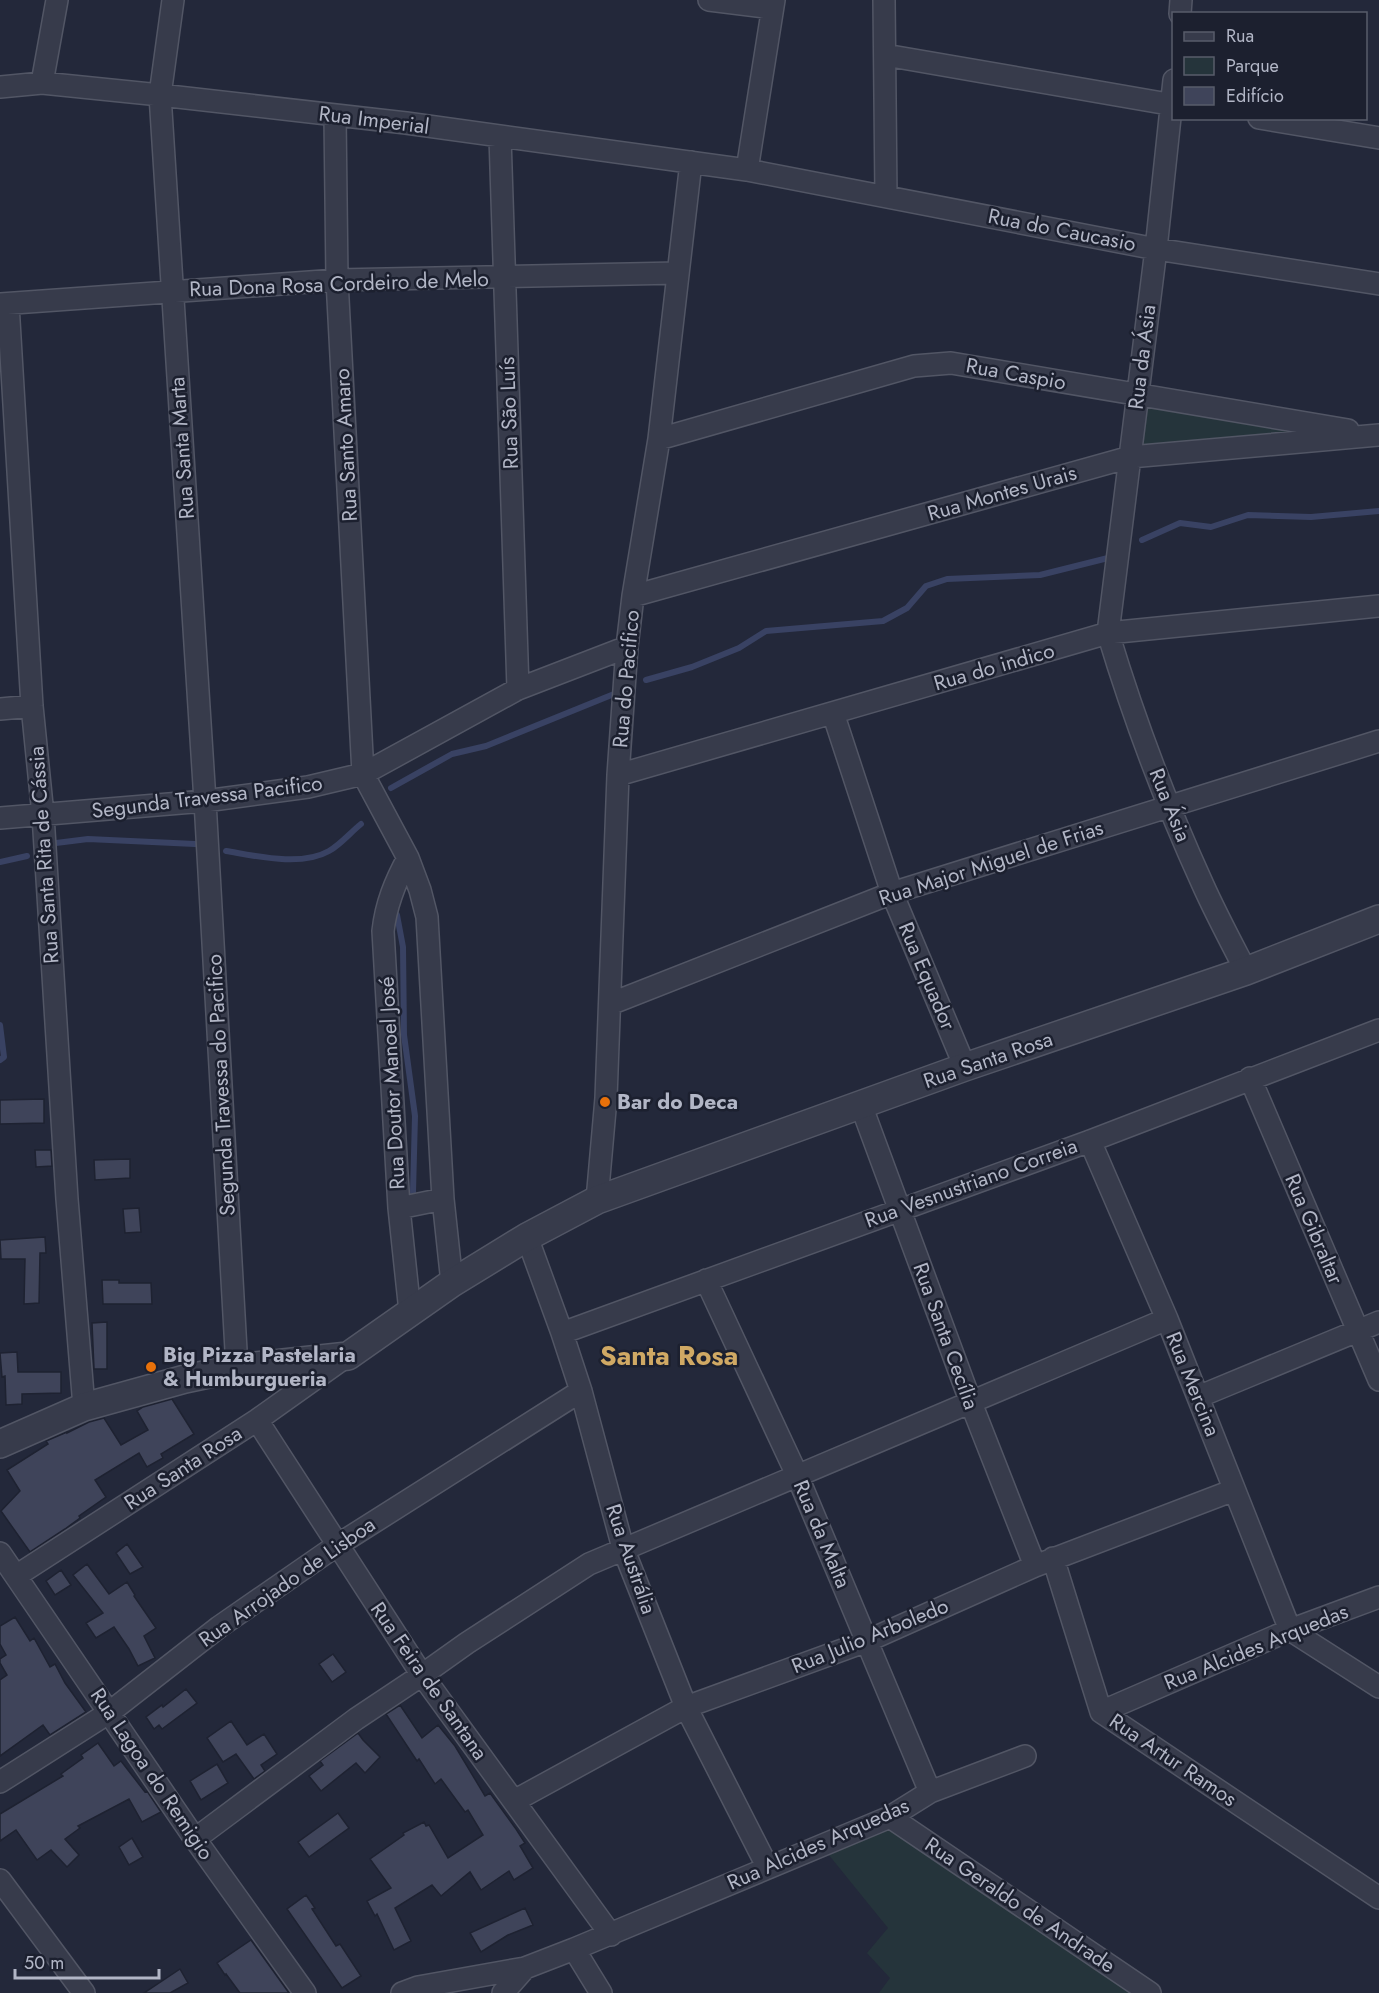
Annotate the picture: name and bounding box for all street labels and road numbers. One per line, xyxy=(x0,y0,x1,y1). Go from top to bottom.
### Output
street label: Rua Imperial xyxy=(317,98,431,142)
street label: Rua do Caucasio xyxy=(986,201,1138,259)
street label: Rua Dona Rosa Cordeiro de Melo xyxy=(189,264,489,304)
street label: Rua da Ásia xyxy=(1121,303,1163,411)
street label: Rua Caspio xyxy=(964,350,1068,398)
street label: Rua São Luís xyxy=(492,356,526,470)
street label: Rua Santo Amaro xyxy=(327,368,365,522)
street label: Rua Santa Marta xyxy=(162,376,202,520)
street label: Rua Montes Urais xyxy=(924,457,1080,529)
street label: Rua do Pacifico xyxy=(605,609,647,749)
street label: Rua do indico xyxy=(930,635,1058,699)
street label: Rua Santa Rita de Cássia xyxy=(21,745,67,965)
street label: Rua Ásia xyxy=(1142,764,1198,846)
street label: Segunda Travessa Pacifico xyxy=(90,768,324,826)
street label: Rua Major Miguel de Frias xyxy=(875,813,1107,913)
street label: Rua Equador xyxy=(891,917,963,1035)
street label: Segunda Travessa do Pacifico xyxy=(199,953,243,1217)
street label: Rua Doutor Manoel José xyxy=(371,976,413,1190)
street label: Rua Santa Rosa xyxy=(919,1024,1057,1096)
street label: Rua Vesnustriano Correia xyxy=(861,1131,1081,1235)
street label: Rua Gibraltar xyxy=(1277,1169,1351,1290)
street label: Rua Santa Cecília xyxy=(906,1258,986,1414)
street label: Rua Mercina xyxy=(1158,1327,1228,1441)
street label: Rua Santa Rosa xyxy=(118,1419,248,1517)
street label: Rua da Malta xyxy=(786,1475,858,1593)
street label: Rua Austrália xyxy=(598,1500,664,1618)
street label: Rua Arrojado de Lisboa xyxy=(193,1510,381,1654)
street label: Rua Julio Arboledo xyxy=(787,1591,953,1681)
street label: Rua Feira de Santana xyxy=(363,1596,495,1766)
street label: Rua Alcides Arquedas xyxy=(1160,1596,1352,1698)
street label: Rua Lagoa do Remigio xyxy=(83,1682,221,1866)
street label: Rua Artur Ramos xyxy=(1103,1706,1243,1814)
street label: Rua Alcides Arquedas xyxy=(722,1790,914,1898)
street label: Rua Geraldo de Andrade xyxy=(919,1830,1121,1980)

